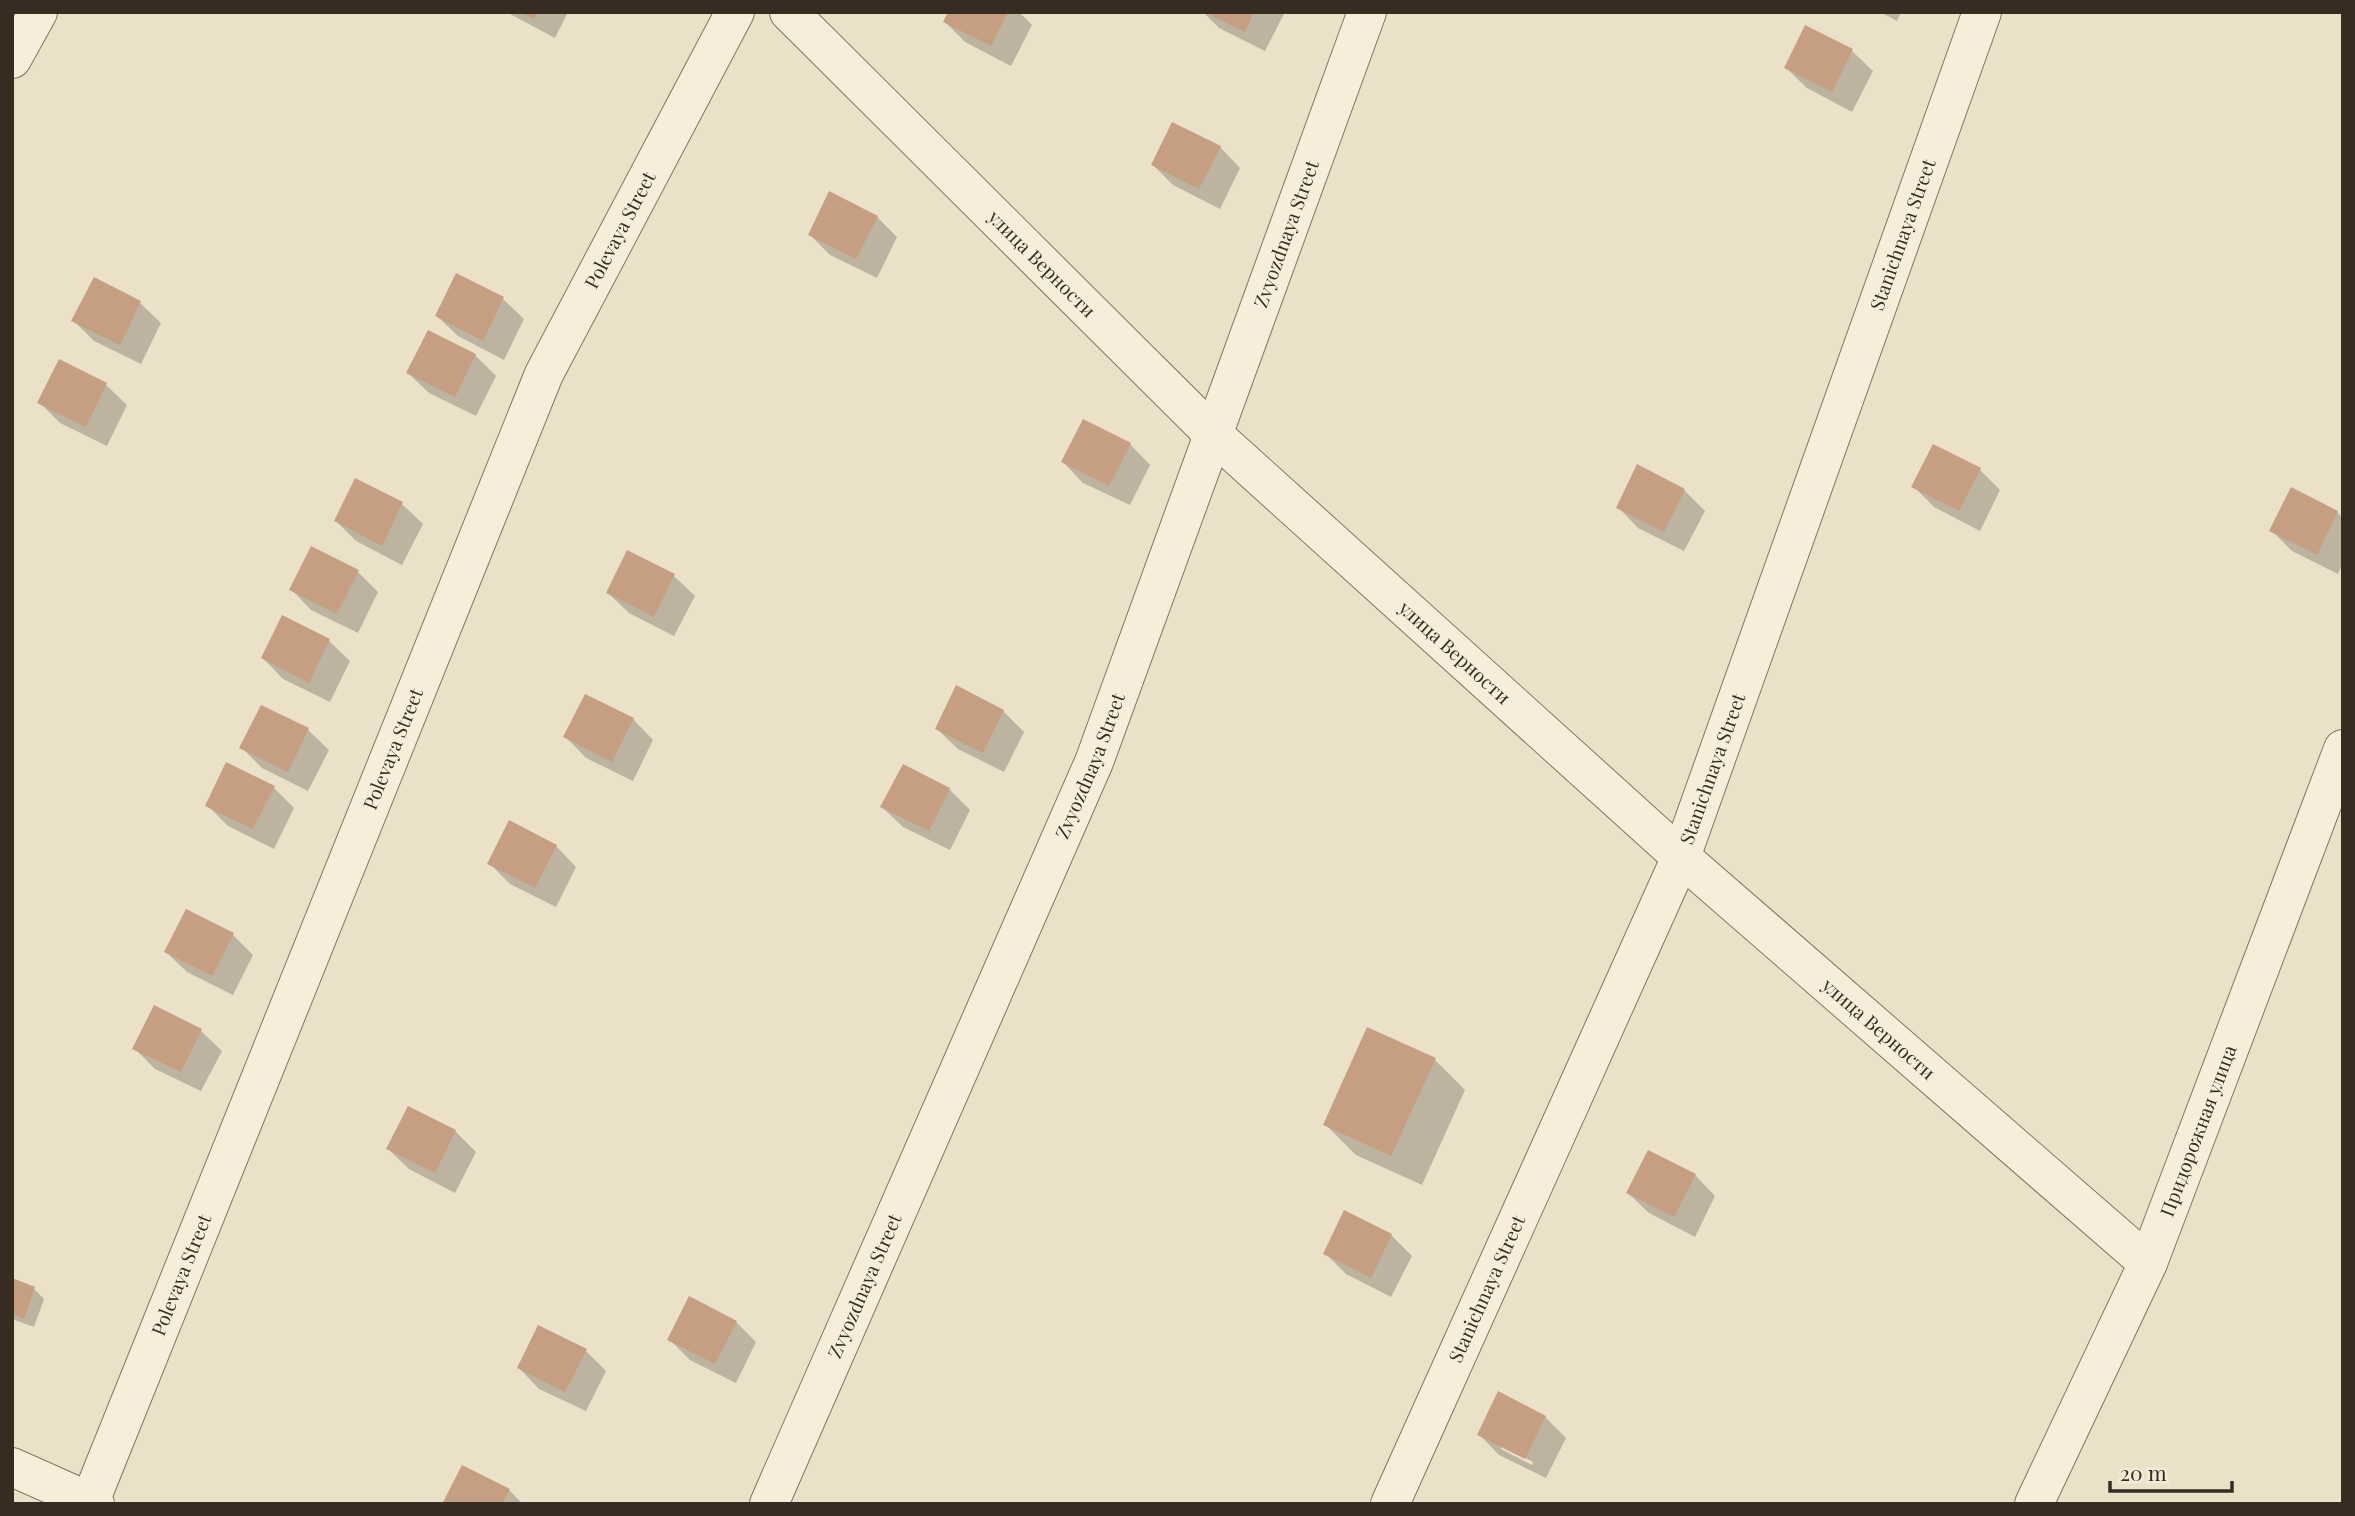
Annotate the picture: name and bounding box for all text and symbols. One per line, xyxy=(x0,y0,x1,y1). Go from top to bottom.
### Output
street label: Stanichnaya Street xyxy=(1863,155,1941,314)
street label: Zvyozdnaya Street xyxy=(1246,156,1324,311)
street label: Polevaya Street xyxy=(578,166,661,293)
street label: улица Верности xyxy=(982,203,1102,323)
street label: улица Верности xyxy=(1393,594,1517,709)
street label: Polevaya Street xyxy=(356,684,428,813)
street label: Zvyozdnaya Street xyxy=(1048,689,1130,843)
street label: Stanichnaya Street xyxy=(1673,689,1750,848)
street label: улица Верности xyxy=(1816,971,1942,1085)
street label: Придорожная улица xyxy=(2153,1040,2242,1220)
street label: Zvyozdnaya Street xyxy=(820,1209,907,1362)
street label: Polevaya Street xyxy=(144,1210,217,1339)
street label: Stanichnaya Street xyxy=(1441,1210,1530,1366)
scale bar xyxy=(2110,1450,2232,1494)
text: 20 m xyxy=(2120,1458,2167,1486)

